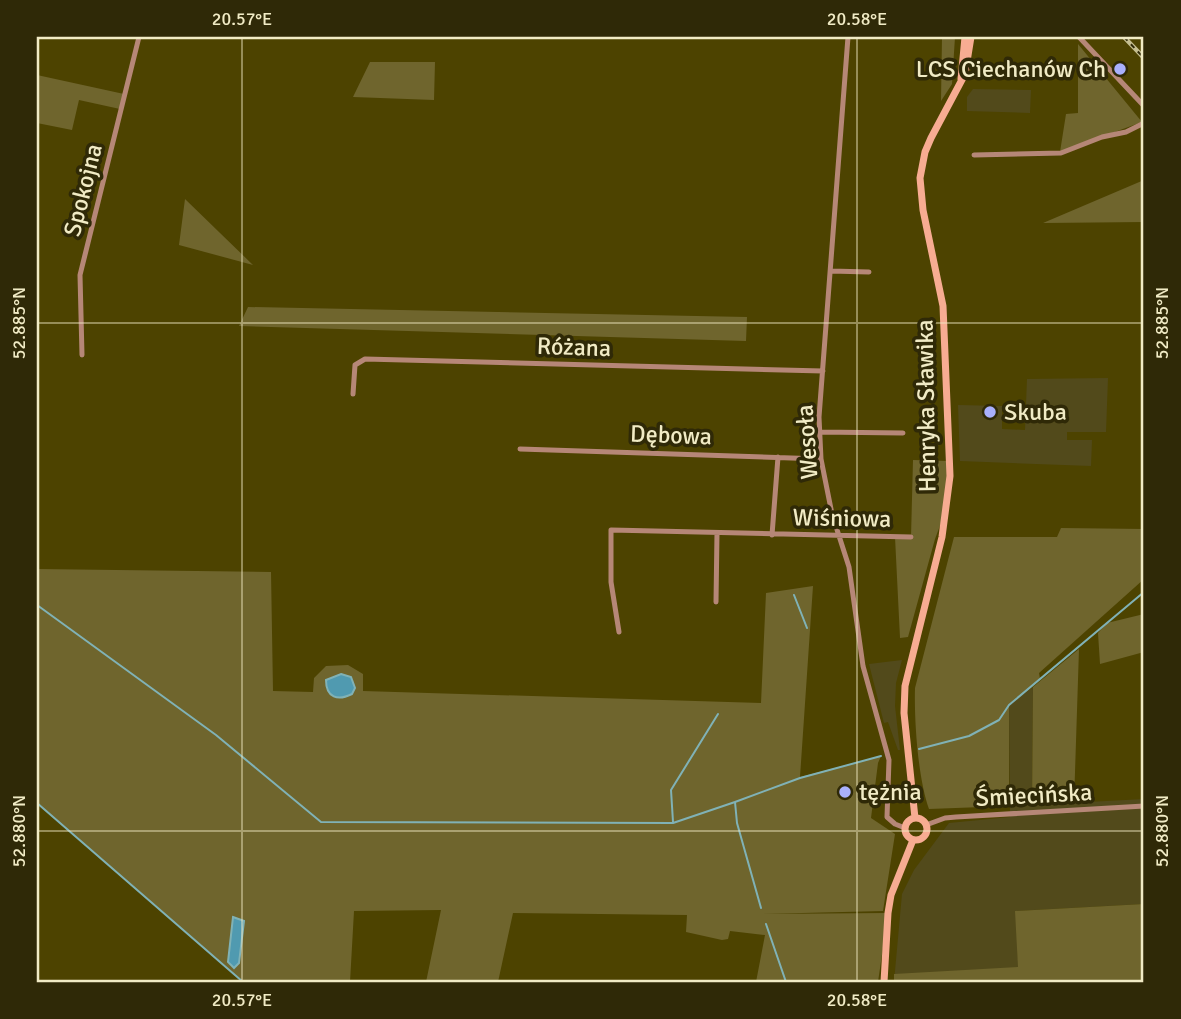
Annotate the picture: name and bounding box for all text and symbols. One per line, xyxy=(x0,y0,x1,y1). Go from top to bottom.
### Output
text: 20.57°E xyxy=(212,8,272,30)
text: 20.58°E xyxy=(827,8,887,30)
place label: LCS Ciechanów Ch xyxy=(916,54,1106,84)
marker: LCS Ciechanów Ch xyxy=(1112,61,1128,77)
street label: Spokojna xyxy=(57,141,109,239)
text: 52.885°N xyxy=(8,287,30,359)
text: 52.885°N xyxy=(1151,287,1173,359)
street label: Henryka Sławika xyxy=(909,319,943,493)
street label: Różana xyxy=(536,331,612,363)
place label: Skuba xyxy=(1004,397,1067,427)
street label: Wesoła xyxy=(789,404,825,480)
marker: Skuba xyxy=(982,404,998,420)
street label: Dębowa xyxy=(630,419,712,451)
street label: Wiśniowa xyxy=(792,502,892,534)
place label: tężnia xyxy=(859,777,922,807)
street label: Śmiecińska xyxy=(975,777,1093,813)
marker: tężnia xyxy=(837,784,853,800)
text: 52.880°N xyxy=(8,795,30,867)
text: 52.880°N xyxy=(1151,795,1173,867)
text: 20.57°E xyxy=(212,989,272,1011)
text: 20.58°E xyxy=(827,989,887,1011)

